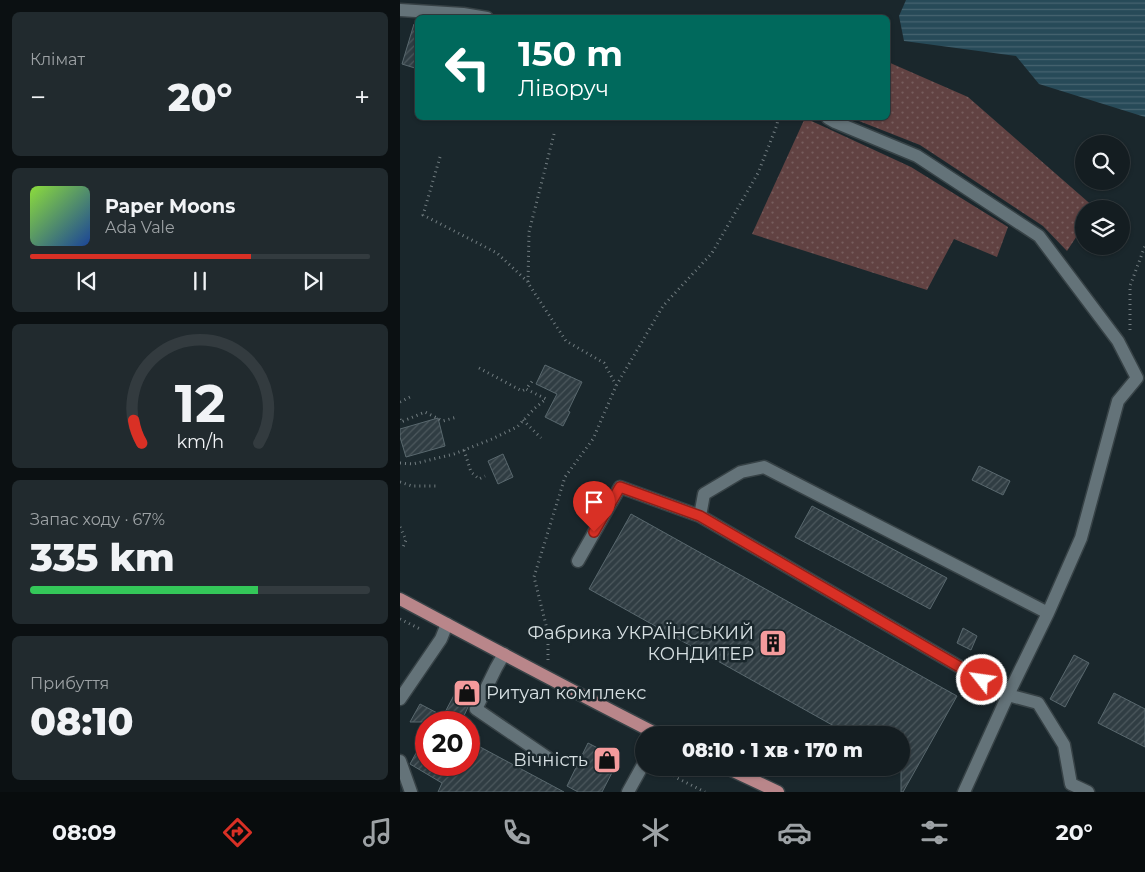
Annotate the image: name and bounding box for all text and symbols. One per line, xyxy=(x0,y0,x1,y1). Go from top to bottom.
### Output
text: 150 m xyxy=(518,32,623,75)
icon: left xyxy=(435,35,500,100)
text: Клімат xyxy=(30,50,85,69)
text: 20° xyxy=(168,74,232,121)
text: Ліворуч xyxy=(518,75,609,102)
text: − xyxy=(30,80,46,114)
text: + xyxy=(354,80,370,114)
map controls xyxy=(1075,135,1130,255)
button: search xyxy=(1075,135,1130,190)
text: Paper Moons xyxy=(105,195,235,218)
button: layers xyxy=(1075,200,1130,255)
text: Ada Vale xyxy=(105,218,175,237)
icon: previous xyxy=(73,267,101,295)
icon: pause xyxy=(186,267,214,295)
icon: next xyxy=(299,267,327,295)
text: 12 xyxy=(174,372,226,435)
text: km/h xyxy=(176,431,224,452)
pin xyxy=(573,481,615,532)
icon: arrive xyxy=(580,488,608,516)
text: Запас ходу · 67% xyxy=(30,510,165,529)
text: 335 km xyxy=(30,534,175,581)
place label: Фабрика УКРАЇНСЬКИЙ КОНДИТЕР xyxy=(528,622,754,665)
building icon: Фабрика УКРАЇНСЬКИЙ КОНДИТЕР xyxy=(758,628,788,658)
position arrow xyxy=(955,653,1007,705)
text: Прибуття xyxy=(30,674,109,693)
shop icon: Ритуал комплекс xyxy=(452,678,482,708)
place label: Ритуал комплекс xyxy=(486,682,646,704)
text: 08:10 xyxy=(30,698,134,745)
speed limit sign: 20 xyxy=(415,711,480,776)
text: 08:10 · 1 хв · 170 m xyxy=(682,739,863,762)
shop icon: Вічність xyxy=(592,745,622,775)
place label: Вічність xyxy=(513,749,588,771)
icon: directions xyxy=(220,815,255,850)
icon: music xyxy=(360,815,395,850)
icon: phone xyxy=(499,815,534,850)
icon: climate xyxy=(638,815,673,850)
icon: car xyxy=(777,815,812,850)
icon: filters xyxy=(917,815,952,850)
text: 08:09 xyxy=(52,819,116,846)
text: 20° xyxy=(1056,819,1093,846)

